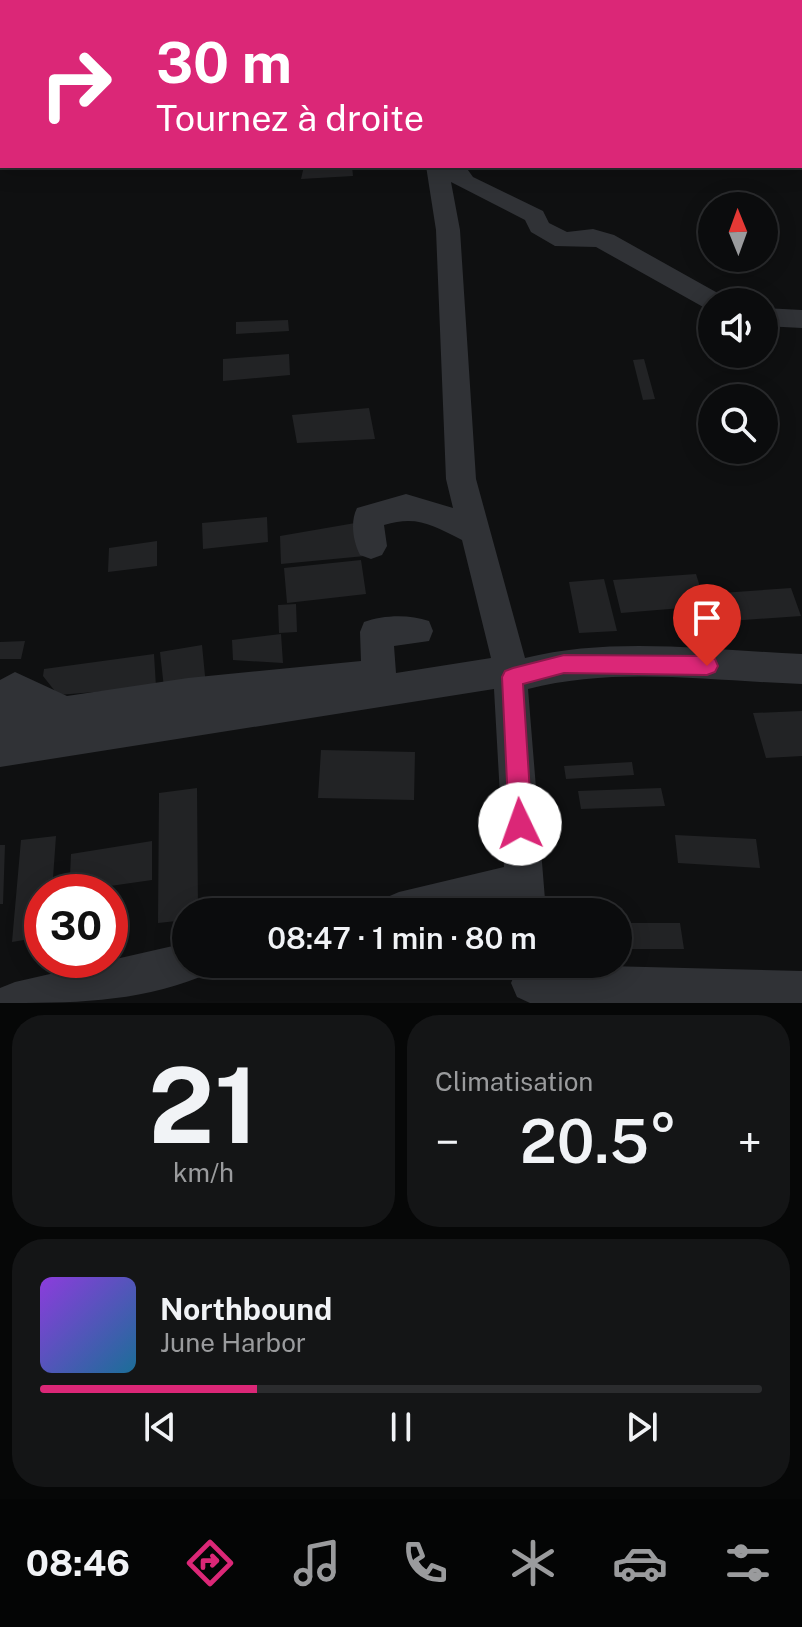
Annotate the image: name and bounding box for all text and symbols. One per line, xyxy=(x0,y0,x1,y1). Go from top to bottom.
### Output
text: 30 m xyxy=(156,30,292,96)
icon: right xyxy=(24,32,128,136)
text: Tournez à droite xyxy=(156,97,424,139)
north arrow xyxy=(698,192,778,272)
map controls xyxy=(698,192,778,464)
button: sound xyxy=(698,288,778,368)
button: search xyxy=(698,384,778,464)
pin xyxy=(673,584,741,666)
icon: arrive xyxy=(685,596,729,640)
position arrow xyxy=(478,782,562,866)
speed limit sign: 30 xyxy=(24,874,128,978)
text: 08:47 · 1 min · 80 m xyxy=(267,920,537,956)
text: 21 xyxy=(148,1044,259,1166)
text: Climatisation xyxy=(435,1066,593,1097)
text: 20.5° xyxy=(520,1106,677,1177)
text: − xyxy=(435,1116,459,1168)
text: + xyxy=(738,1116,762,1168)
text: km/h xyxy=(173,1157,234,1188)
text: Northbound xyxy=(160,1291,332,1327)
text: June Harbor xyxy=(160,1327,306,1358)
icon: previous xyxy=(138,1405,182,1449)
icon: pause xyxy=(379,1405,423,1449)
icon: next xyxy=(620,1405,664,1449)
icon: directions xyxy=(182,1535,238,1591)
icon: music xyxy=(289,1535,345,1591)
icon: phone xyxy=(397,1535,453,1591)
icon: climate xyxy=(505,1535,561,1591)
icon: car xyxy=(612,1535,668,1591)
icon: filters xyxy=(720,1535,776,1591)
text: 08:46 xyxy=(26,1542,130,1584)

